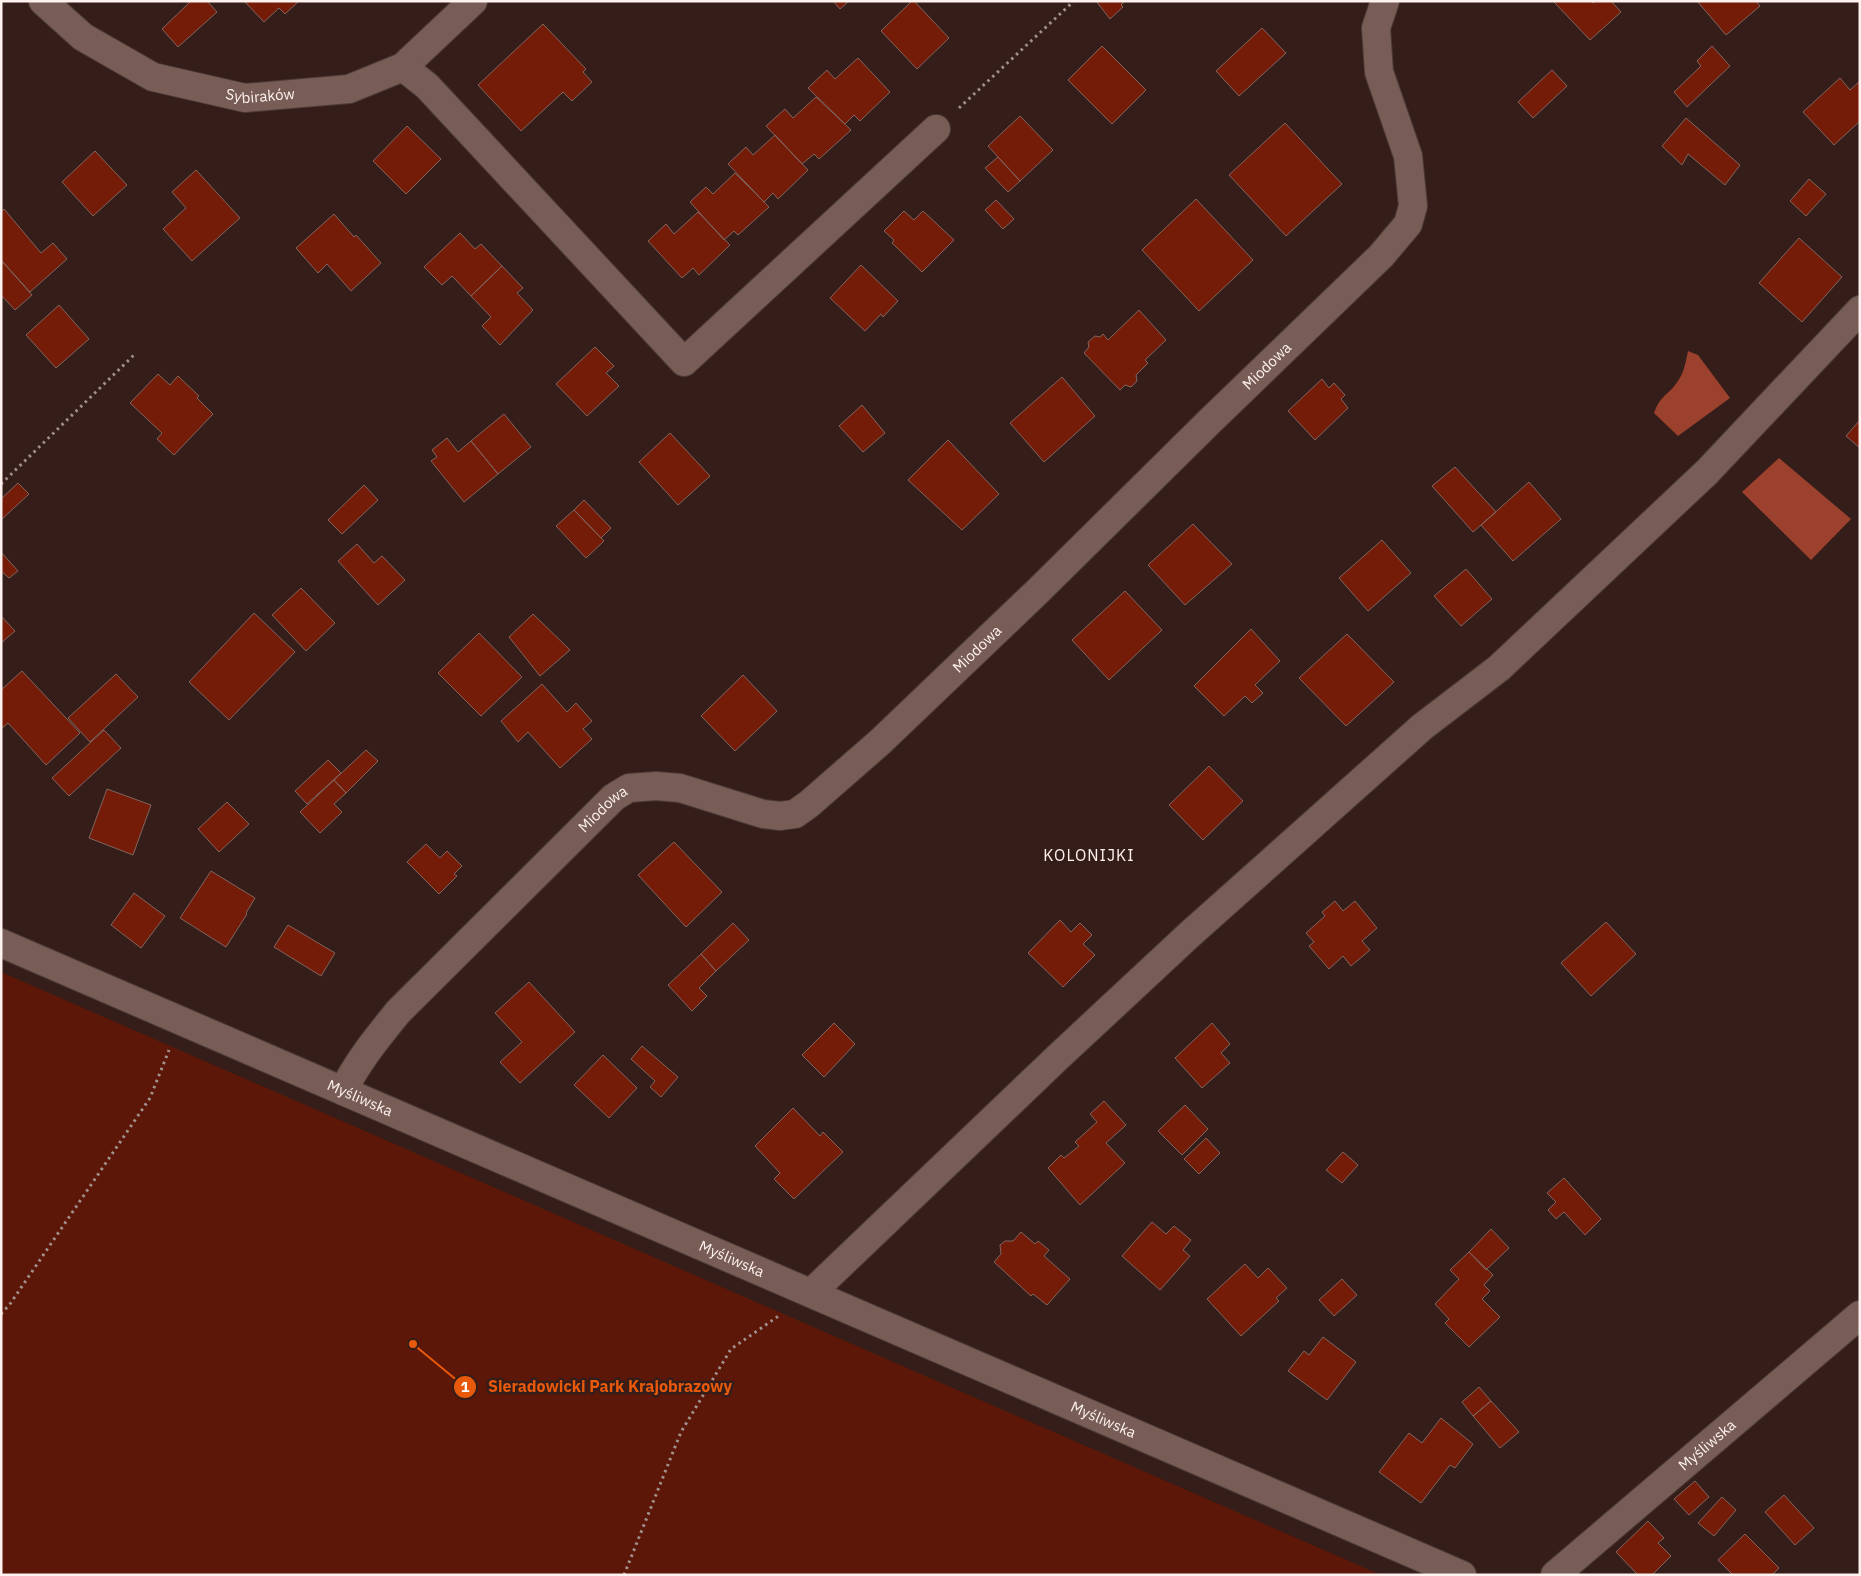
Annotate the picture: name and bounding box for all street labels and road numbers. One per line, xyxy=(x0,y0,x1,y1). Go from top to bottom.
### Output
street label: Sybiraków xyxy=(224,84,296,107)
street label: Miodowa xyxy=(1238,338,1295,394)
street label: Miodowa xyxy=(948,621,1005,677)
street label: Miodowa xyxy=(574,781,631,836)
street label: Myśliwska xyxy=(324,1075,396,1120)
street label: Myśliwska xyxy=(696,1236,767,1281)
street label: Myśliwska xyxy=(1068,1397,1139,1442)
street label: Myśliwska xyxy=(1674,1415,1739,1475)

